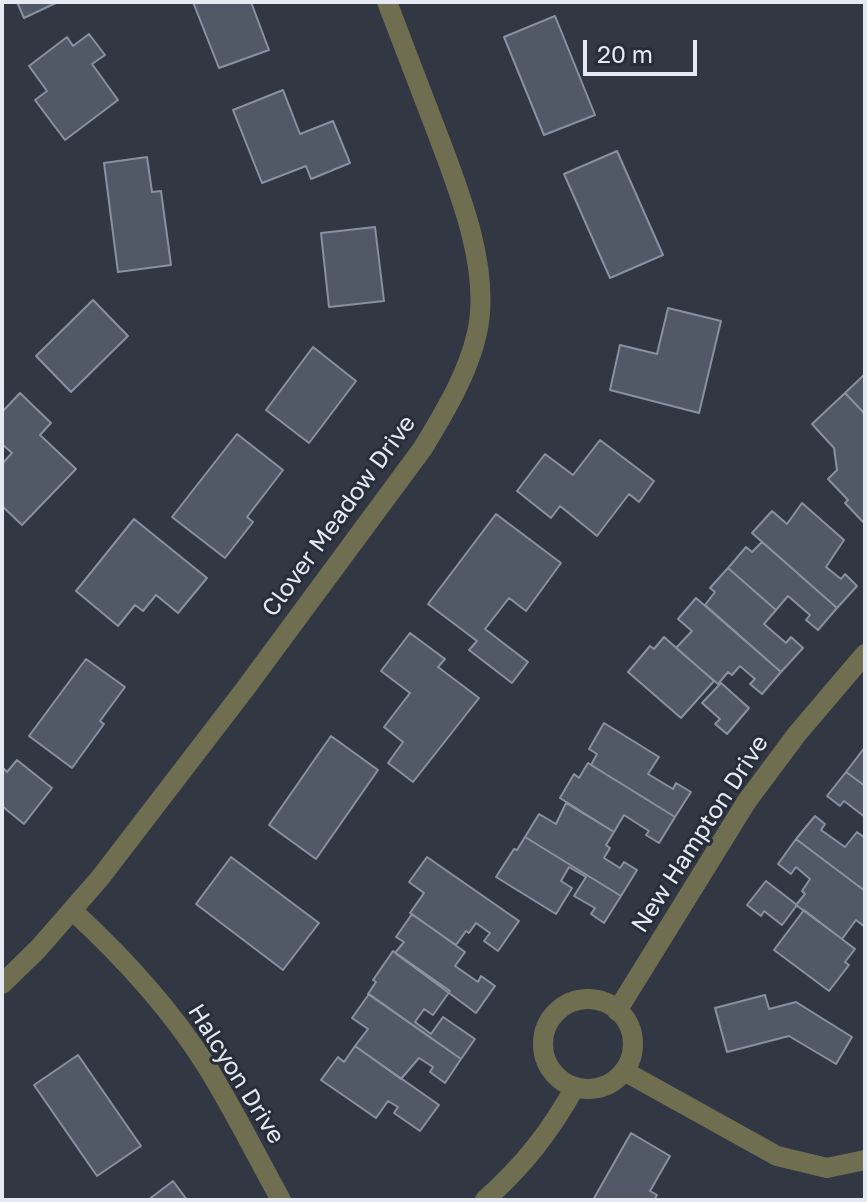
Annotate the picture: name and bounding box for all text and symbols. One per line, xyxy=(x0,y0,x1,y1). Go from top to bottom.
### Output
scale bar xyxy=(587,24,701,74)
text: 20 m xyxy=(597,39,653,68)
street label: Clover Meadow Drive xyxy=(256,410,422,622)
street label: New Hampton Drive xyxy=(625,730,775,938)
street label: Halcyon Drive xyxy=(182,999,290,1149)

